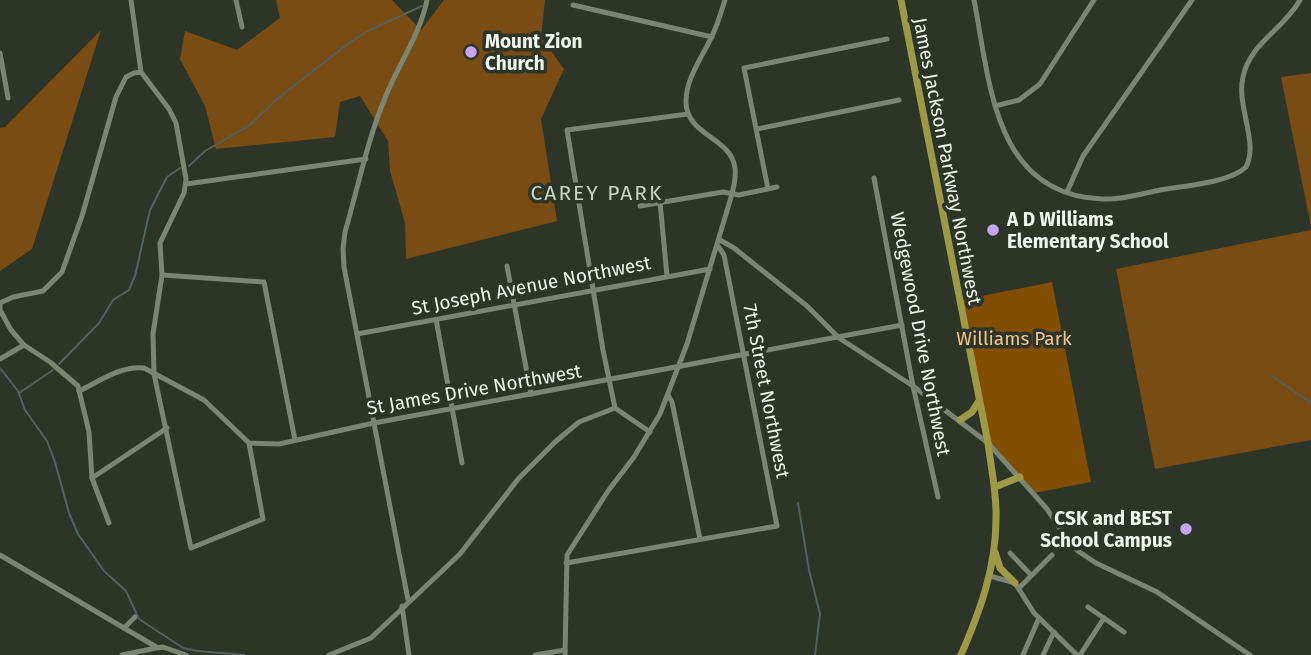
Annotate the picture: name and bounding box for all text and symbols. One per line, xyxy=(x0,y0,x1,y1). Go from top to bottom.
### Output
street label: James Jackson Parkway Northwest xyxy=(908,16,987,307)
place label: Mount Zion Church xyxy=(485,30,582,75)
marker: Mount Zion Church xyxy=(463,44,479,60)
district label: CAREY PARK xyxy=(531,180,663,206)
place label: A D Williams Elementary School xyxy=(1006,208,1169,253)
street label: Wedgewood Drive Northwest xyxy=(886,210,955,458)
marker: A D Williams Elementary School xyxy=(985,222,1001,238)
street label: St Joseph Avenue Northwest xyxy=(410,251,653,320)
street label: 7th Street Northwest xyxy=(738,302,795,480)
park label: Williams Park xyxy=(956,327,1072,350)
street label: St James Drive Northwest xyxy=(365,359,583,420)
place label: CSK and BEST School Campus xyxy=(1040,507,1173,552)
marker: CSK and BEST School Campus xyxy=(1178,521,1194,537)

